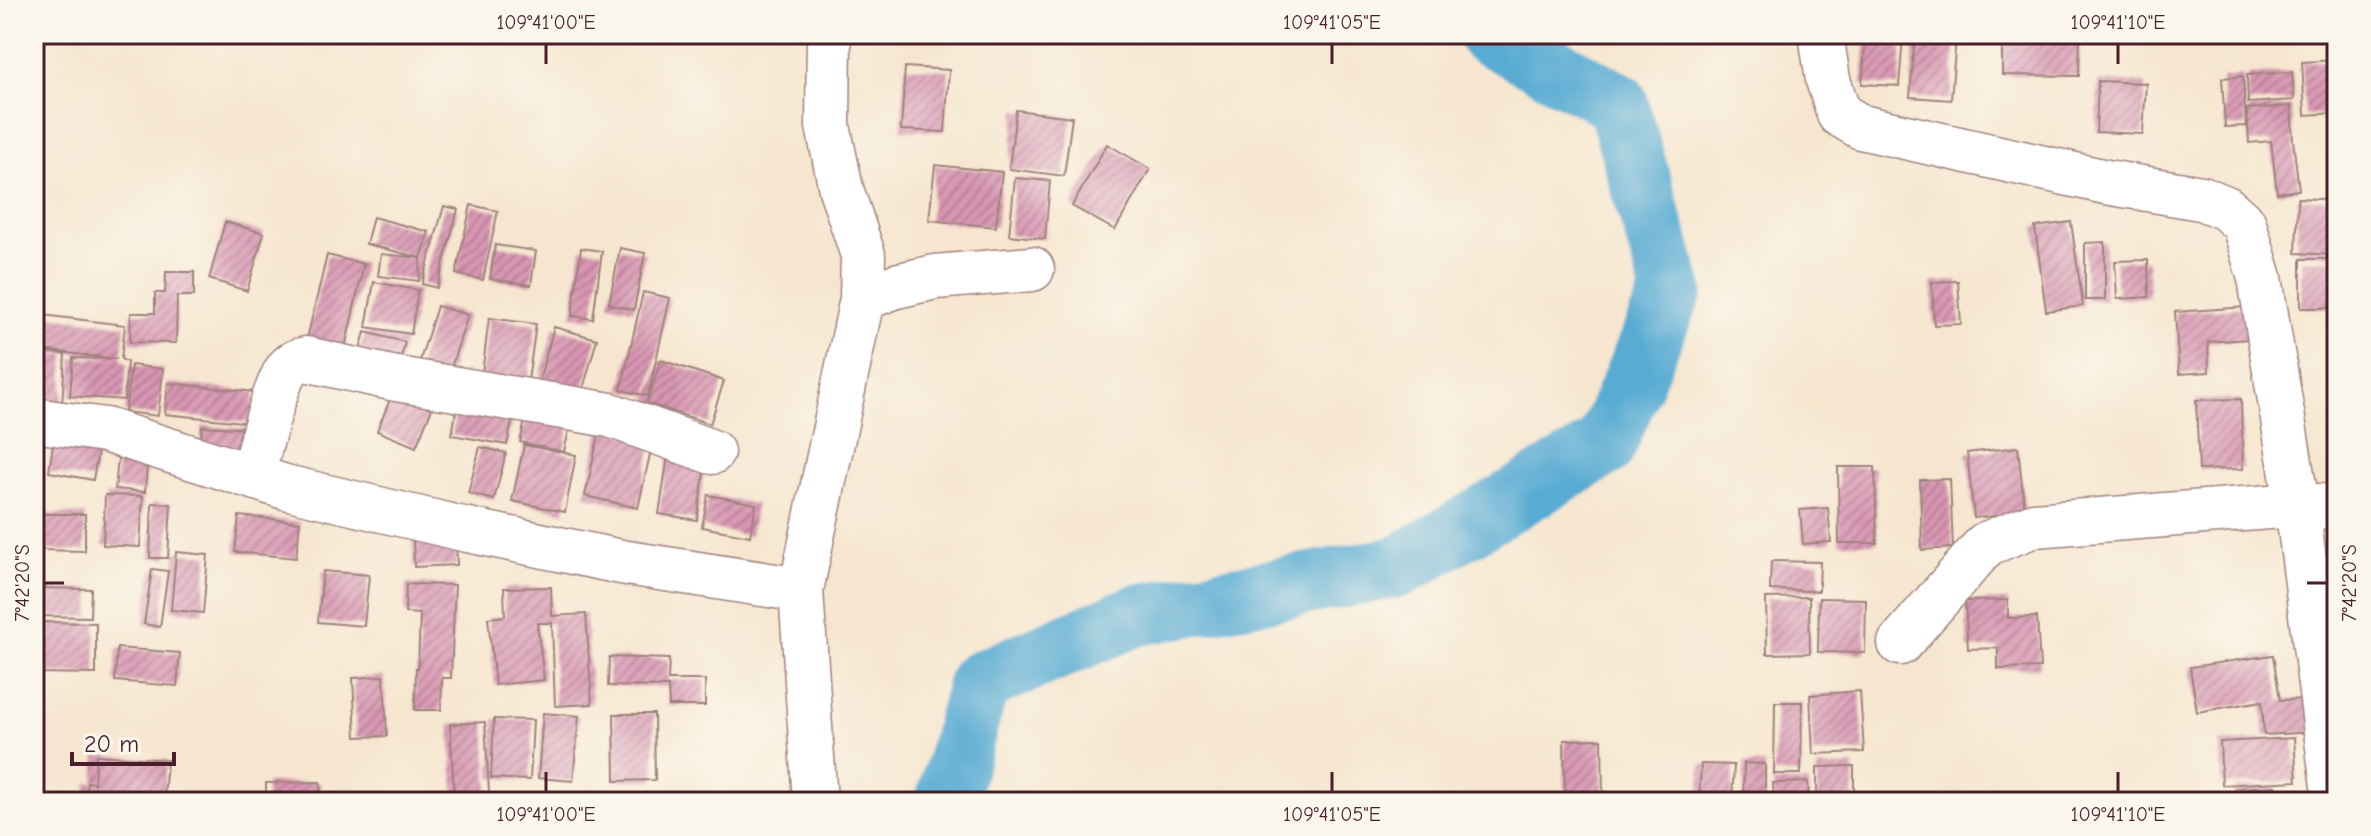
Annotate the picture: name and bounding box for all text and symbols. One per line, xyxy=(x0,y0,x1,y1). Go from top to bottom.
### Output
text: 109°41'00"E xyxy=(496,11,596,34)
text: 109°41'05"E xyxy=(1283,11,1381,34)
text: 109°41'10"E xyxy=(2071,11,2165,34)
text: 7°42'20"S xyxy=(11,544,34,622)
text: 7°42'20"S xyxy=(2338,544,2361,622)
scale bar xyxy=(72,716,174,766)
text: 20 m xyxy=(84,730,139,758)
text: 109°41'00"E xyxy=(496,803,596,826)
text: 109°41'05"E xyxy=(1283,803,1381,826)
text: 109°41'10"E xyxy=(2071,803,2165,826)

